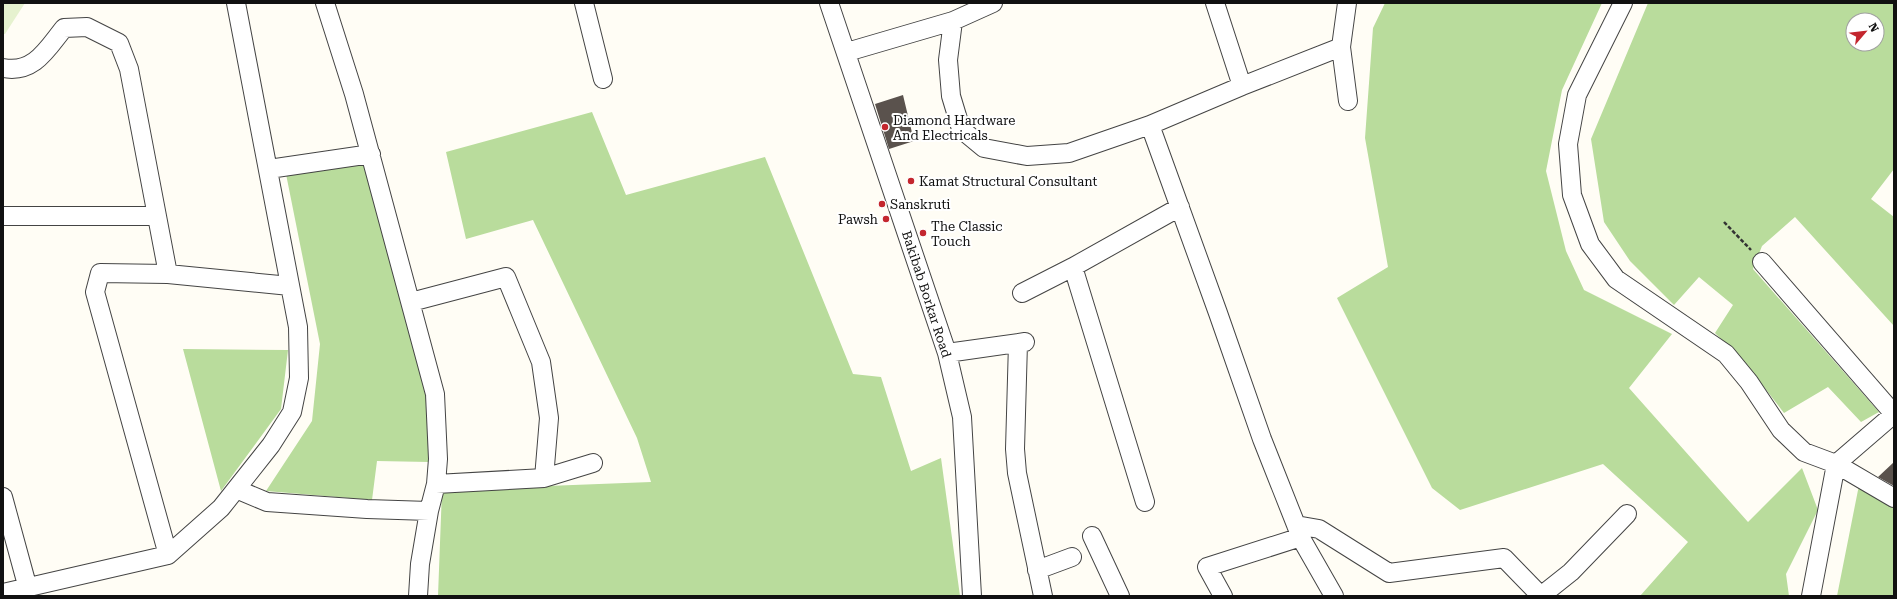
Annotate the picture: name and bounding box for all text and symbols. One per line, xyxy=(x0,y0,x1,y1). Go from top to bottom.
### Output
north arrow xyxy=(1845,12,1885,52)
text: N xyxy=(1866,21,1881,35)
place label: Diamond Hardware And Electricals xyxy=(893,113,1015,143)
marker: Diamond Hardware And Electricals xyxy=(880,122,890,132)
place label: Kamat Structural Consultant xyxy=(919,174,1098,189)
marker: Kamat Structural Consultant xyxy=(906,176,916,186)
place label: Sanskruti xyxy=(890,197,950,212)
marker: Sanskruti xyxy=(877,199,887,209)
place label: Pawsh xyxy=(838,212,879,227)
marker: Pawsh xyxy=(881,214,891,224)
place label: The Classic Touch xyxy=(931,219,1003,249)
marker: The Classic Touch xyxy=(918,228,928,238)
street label: Bakibab Borkar Road xyxy=(899,229,954,360)

